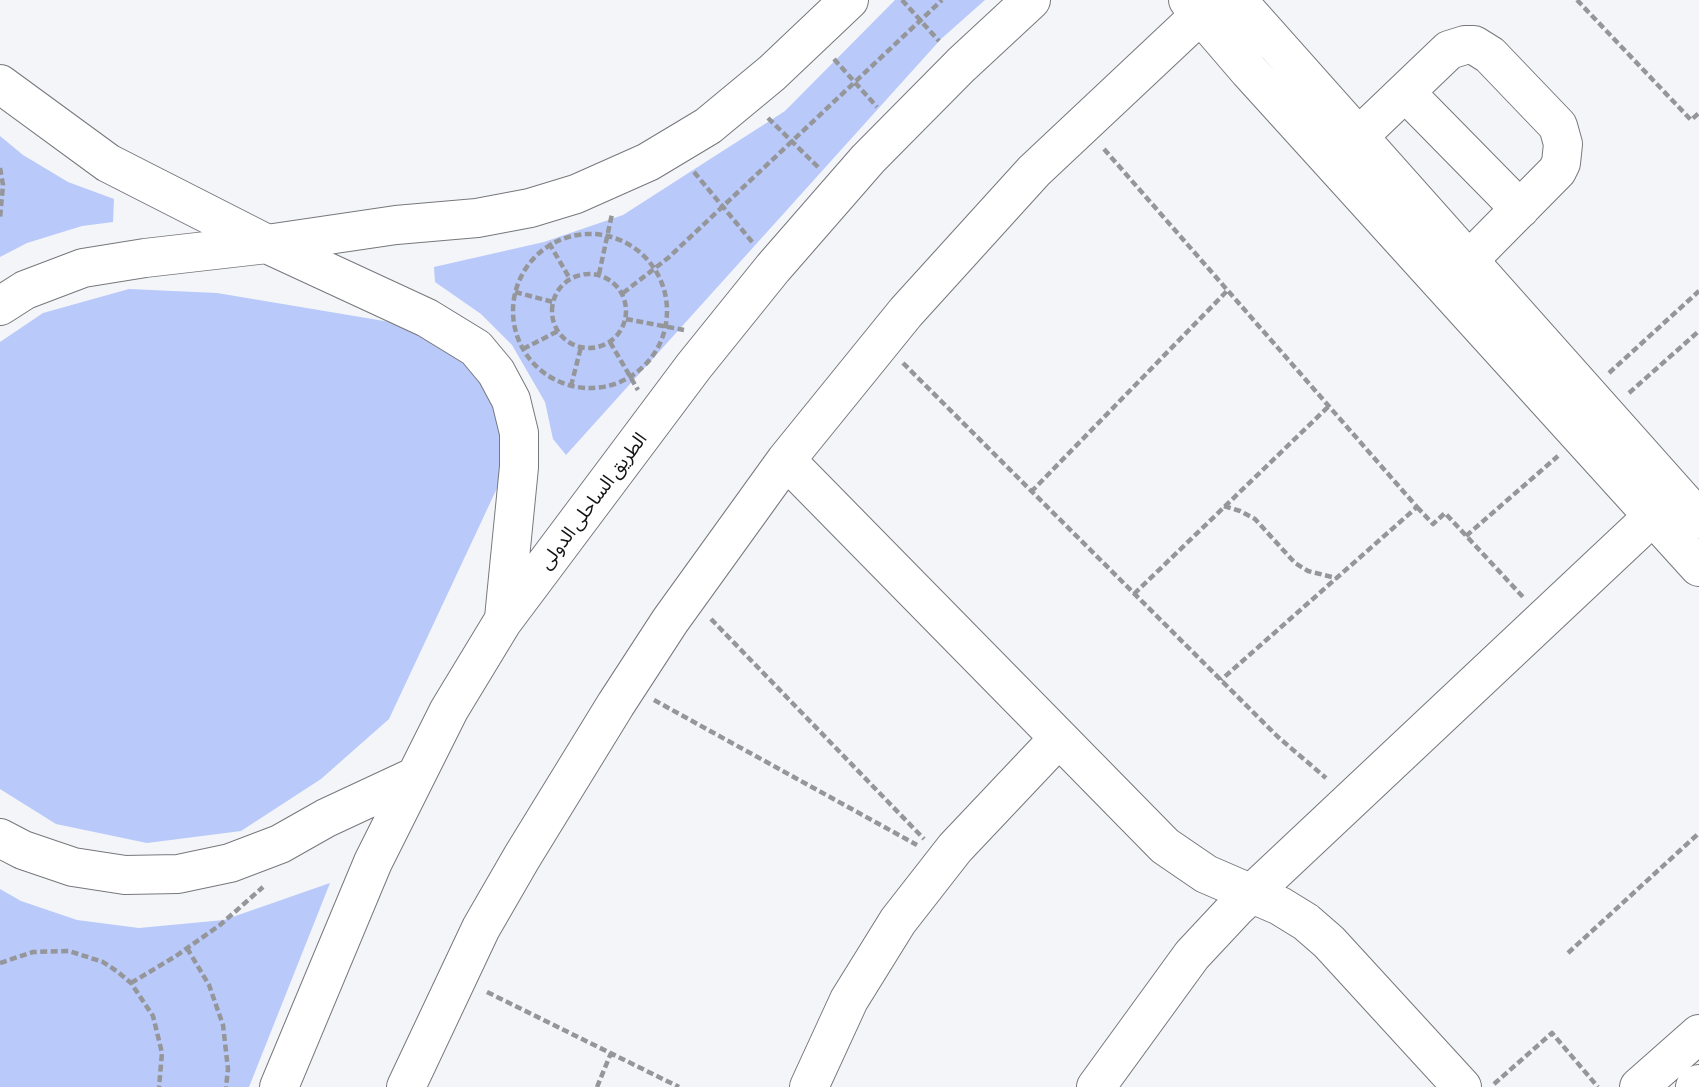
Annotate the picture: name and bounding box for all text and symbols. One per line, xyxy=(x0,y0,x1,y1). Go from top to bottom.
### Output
street label: الطريق الساحلى الدولى xyxy=(534,428,652,574)

